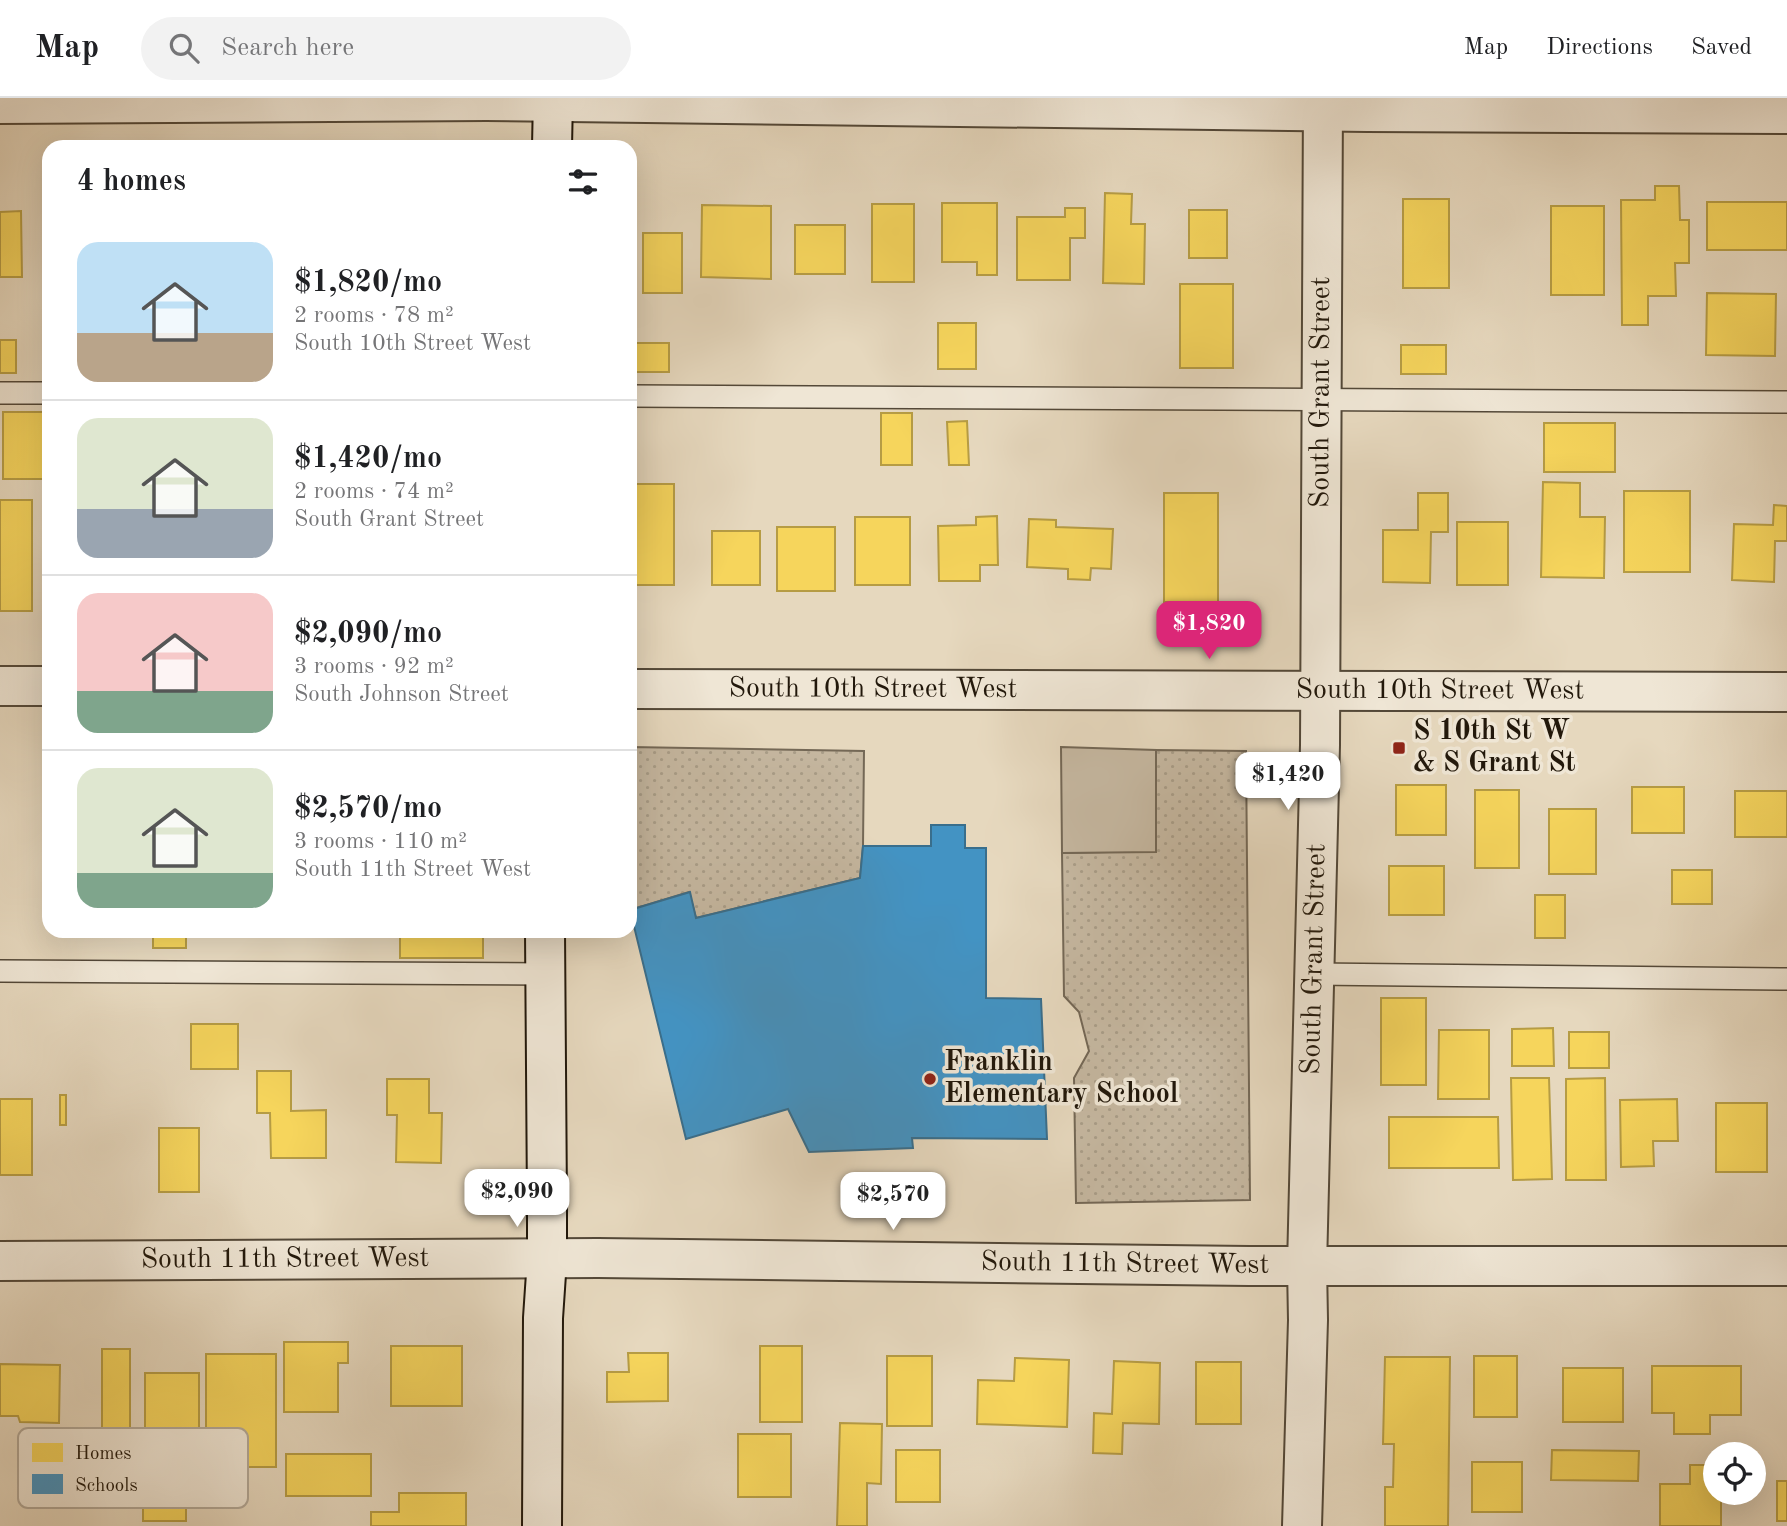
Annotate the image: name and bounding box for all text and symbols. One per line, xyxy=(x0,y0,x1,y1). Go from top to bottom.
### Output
search box xyxy=(141,17,631,80)
icon: search xyxy=(165,29,203,67)
text: Map xyxy=(35,32,99,65)
text: Search here xyxy=(221,35,354,61)
text: Map xyxy=(1464,36,1508,60)
text: Directions xyxy=(1546,36,1653,60)
text: Saved xyxy=(1691,36,1752,60)
icon: filters xyxy=(564,163,602,201)
text: 4 homes xyxy=(77,167,186,197)
text: $1,820/mo xyxy=(294,268,442,298)
icon: home xyxy=(133,270,217,354)
street label: South Grant Street xyxy=(1307,276,1336,508)
text: 2 rooms · 78 m² xyxy=(294,304,454,327)
text: South 10th Street West xyxy=(294,332,531,355)
text: $1,420/mo xyxy=(294,444,442,474)
icon: home xyxy=(133,446,217,530)
text: 2 rooms · 74 m² xyxy=(294,480,454,503)
text: South Grant Street xyxy=(294,508,484,531)
pin: $1,820 xyxy=(1152,602,1266,661)
text: $1,820 xyxy=(1172,612,1246,635)
text: $2,090/mo xyxy=(294,619,442,649)
icon: home xyxy=(133,621,217,705)
text: 3 rooms · 92 m² xyxy=(294,655,454,678)
street label: South 10th Street West xyxy=(729,675,1017,704)
street label: South 10th Street West xyxy=(1296,677,1584,705)
text: South Johnson Street xyxy=(294,683,509,706)
place label: S 10th St W & S Grant St xyxy=(1413,718,1576,778)
marker: S 10th St W & S Grant St xyxy=(1391,740,1407,756)
pin: $1,420 xyxy=(1231,752,1345,812)
text: $1,420 xyxy=(1251,763,1325,786)
text: $2,570/mo xyxy=(294,794,442,824)
icon: home xyxy=(133,796,217,880)
text: 3 rooms · 110 m² xyxy=(294,830,467,853)
street label: South Grant Street xyxy=(1298,843,1332,1075)
text: South 11th Street West xyxy=(294,858,531,881)
place label: Franklin Elementary School xyxy=(944,1049,1179,1109)
marker: Franklin Elementary School xyxy=(922,1071,938,1087)
pin: $2,090 xyxy=(460,1170,574,1229)
pin: $2,570 xyxy=(836,1172,950,1232)
text: $2,090 xyxy=(480,1180,554,1203)
text: $2,570 xyxy=(856,1183,930,1206)
street label: South 11th Street West xyxy=(141,1245,429,1274)
street label: South 11th Street West xyxy=(980,1249,1269,1280)
legend xyxy=(18,1428,248,1508)
map controls xyxy=(1703,1442,1766,1505)
button: locate xyxy=(1703,1442,1766,1505)
text: Homes xyxy=(75,1445,131,1464)
text: Schools xyxy=(75,1477,138,1496)

